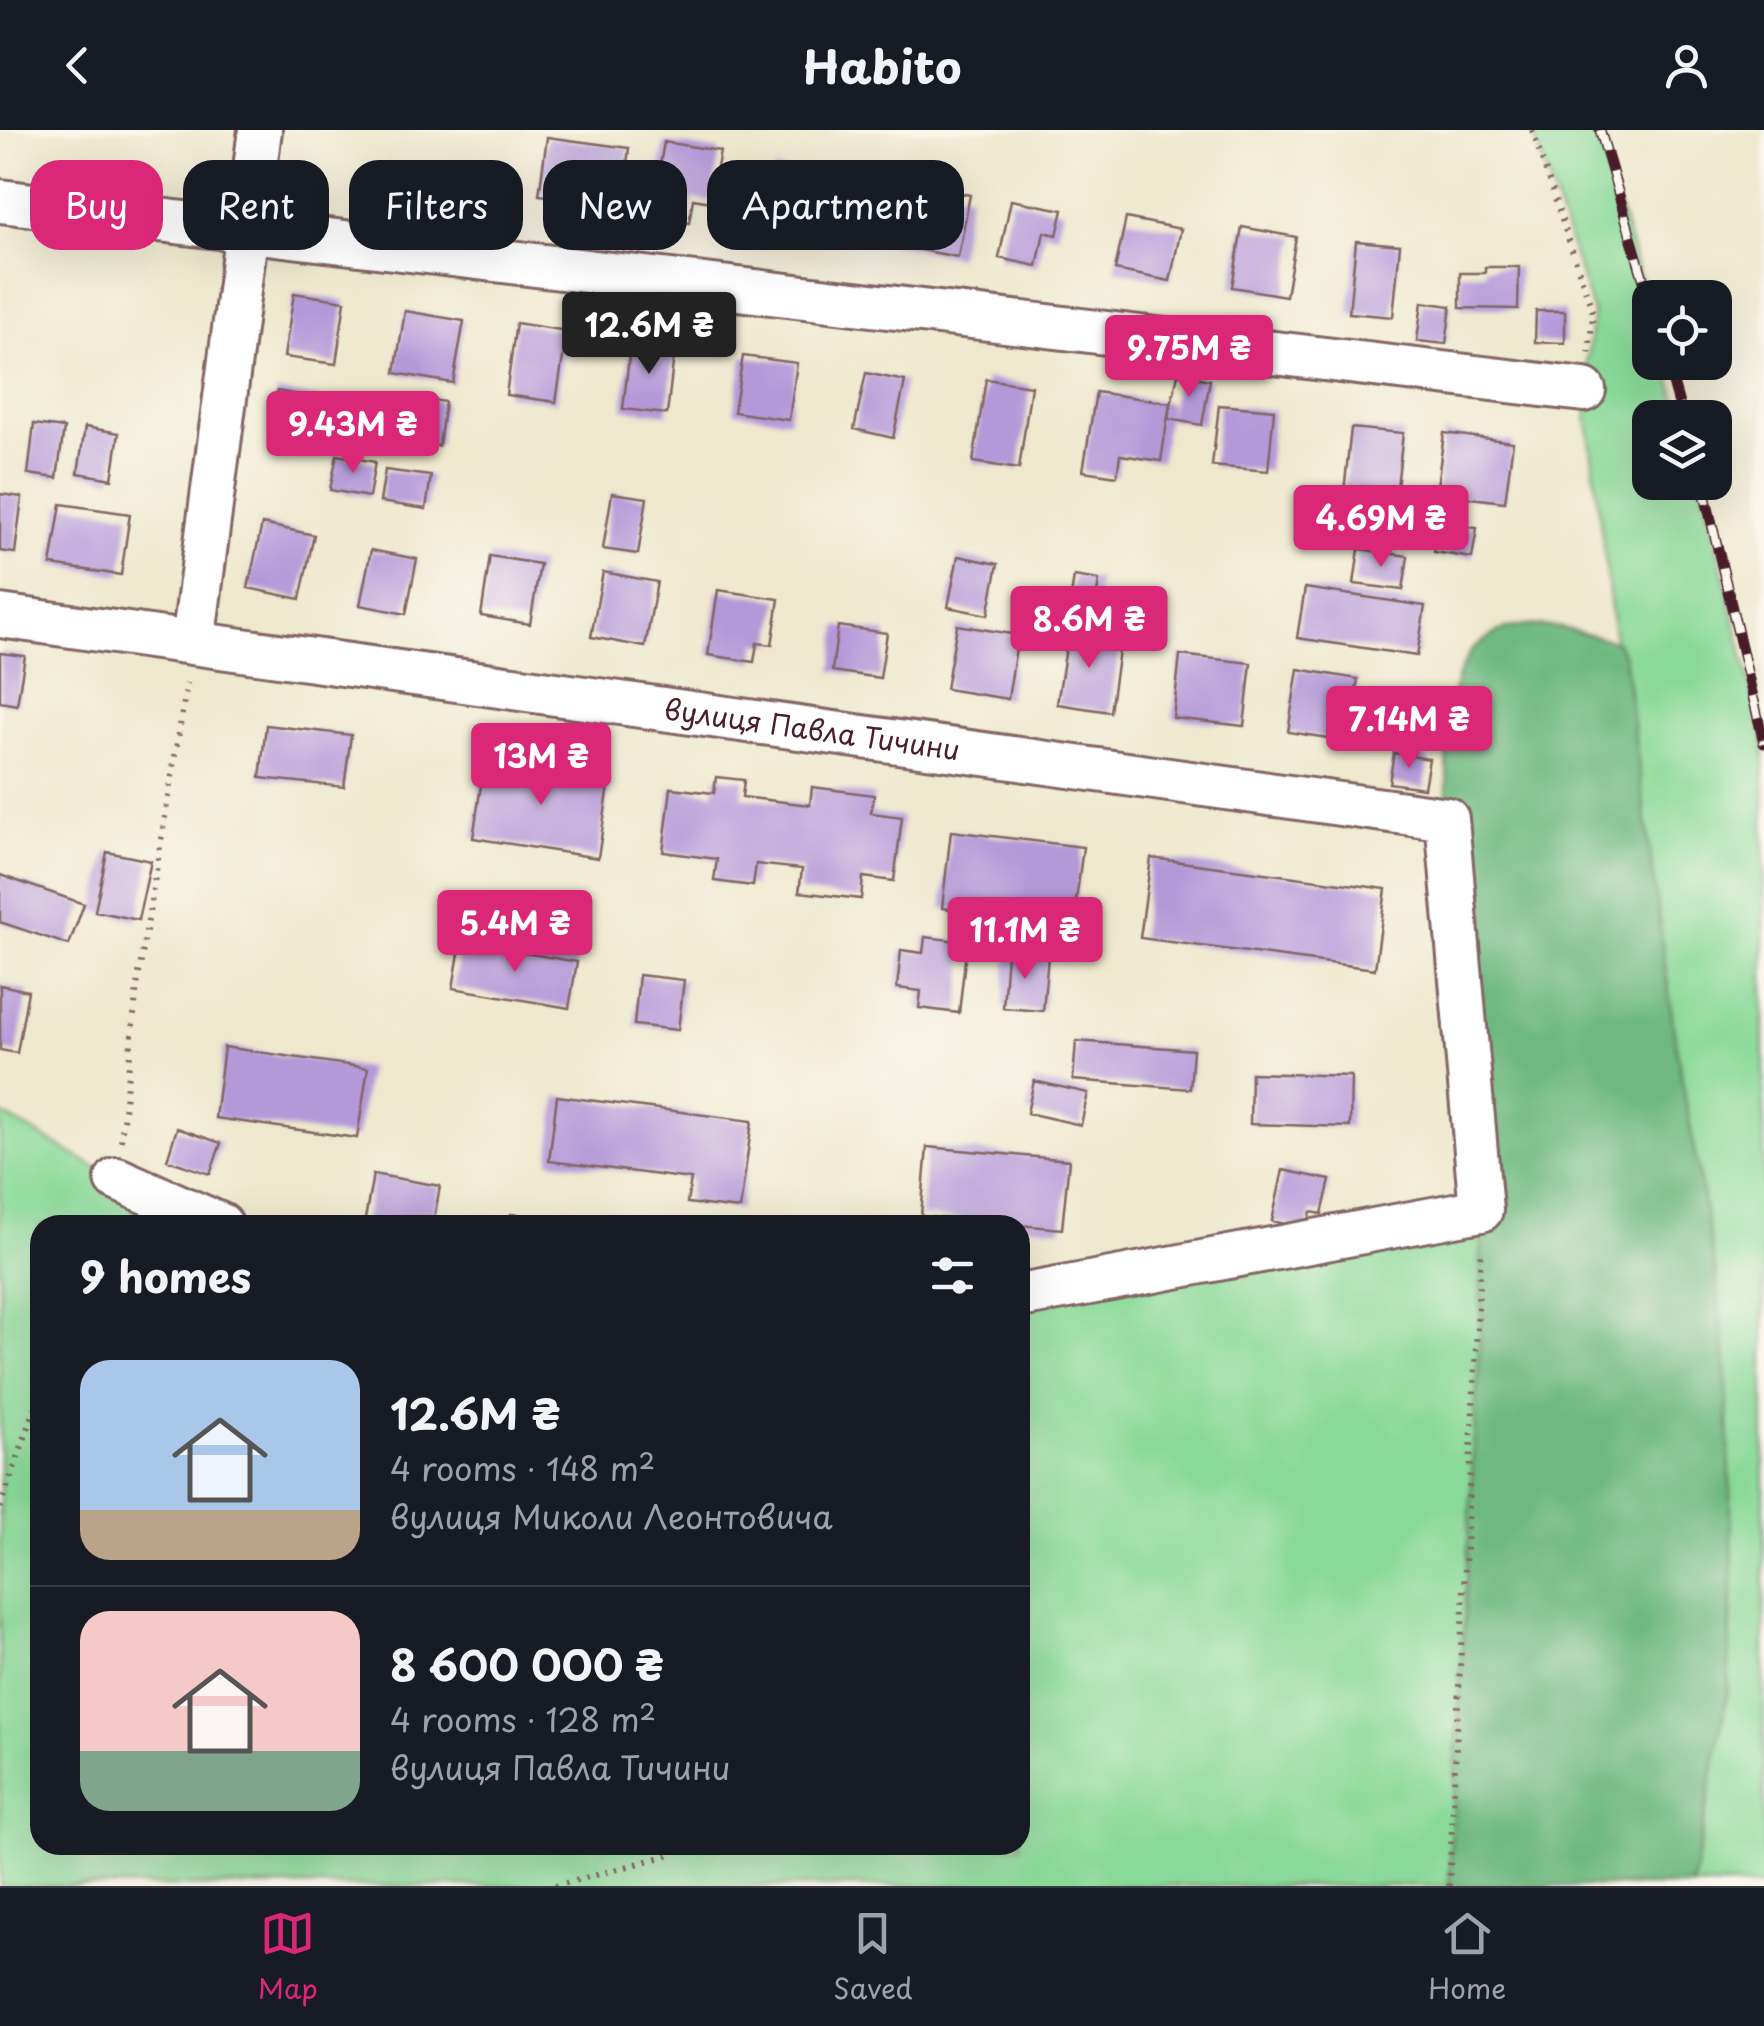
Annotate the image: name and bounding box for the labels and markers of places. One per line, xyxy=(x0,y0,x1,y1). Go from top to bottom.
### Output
pin: 12.6M ₴ xyxy=(557,292,741,377)
pin: 9.75M ₴ xyxy=(1097,315,1281,400)
pin: 9.43M ₴ xyxy=(261,391,445,476)
pin: 4.69M ₴ xyxy=(1289,485,1473,570)
pin: 8.6M ₴ xyxy=(1008,586,1170,671)
pin: 7.14M ₴ xyxy=(1317,686,1501,771)
pin: 13M ₴ xyxy=(471,723,611,808)
pin: 5.4M ₴ xyxy=(434,890,596,975)
pin: 11.1M ₴ xyxy=(933,897,1117,982)

